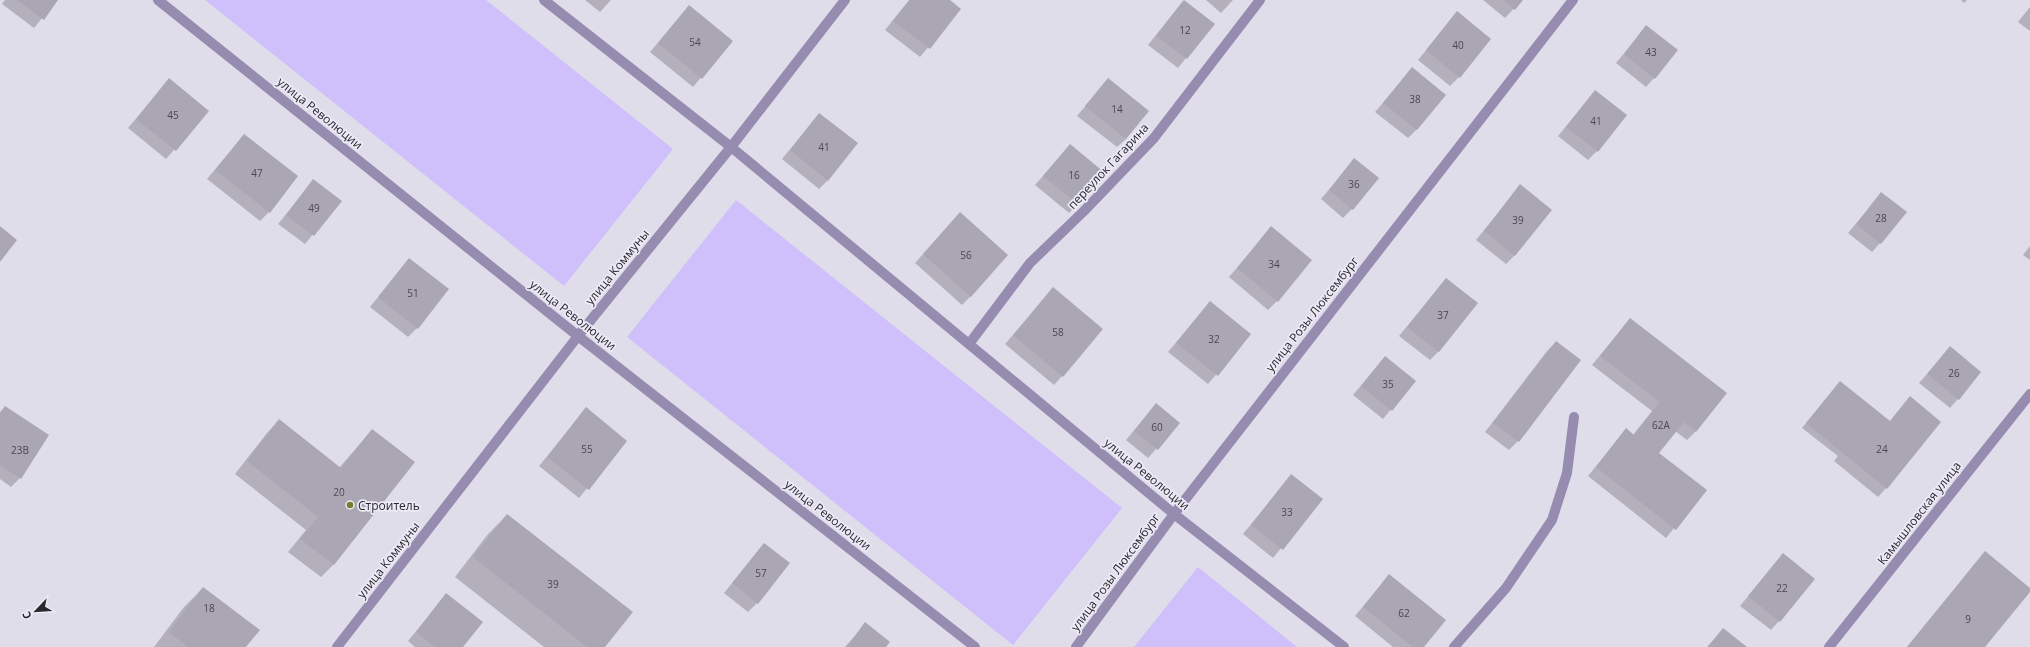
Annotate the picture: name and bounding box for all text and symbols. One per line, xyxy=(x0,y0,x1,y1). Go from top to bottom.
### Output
house number: 12 xyxy=(1179,23,1191,37)
house number: 54 xyxy=(689,35,701,49)
house number: 40 xyxy=(1452,38,1464,52)
house number: 43 xyxy=(1645,45,1657,59)
street label: улица Революции xyxy=(274,73,366,153)
house number: 38 xyxy=(1409,92,1421,106)
house number: 14 xyxy=(1111,102,1123,116)
house number: 45 xyxy=(167,108,179,122)
house number: 41 xyxy=(1590,114,1602,128)
street label: переулок Гагарина xyxy=(1064,119,1152,213)
house number: 41 xyxy=(818,140,830,154)
house number: 47 xyxy=(251,166,263,180)
house number: 16 xyxy=(1068,168,1080,182)
house number: 36 xyxy=(1348,177,1360,191)
house number: 49 xyxy=(308,201,320,215)
house number: 28 xyxy=(1875,211,1887,225)
house number: 39 xyxy=(1512,213,1524,227)
street label: улица Коммуны xyxy=(581,226,653,308)
house number: 56 xyxy=(960,248,972,262)
street label: улица Розы Люксембург xyxy=(1262,253,1362,375)
house number: 34 xyxy=(1268,257,1280,271)
street label: улица Революции xyxy=(526,276,620,354)
house number: 51 xyxy=(407,286,419,300)
house number: 37 xyxy=(1437,308,1449,322)
house number: 58 xyxy=(1052,325,1064,339)
house number: 32 xyxy=(1208,332,1220,346)
house number: 26 xyxy=(1948,366,1960,380)
house number: 35 xyxy=(1382,377,1394,391)
house number: 62А xyxy=(1652,418,1671,432)
house number: 60 xyxy=(1151,420,1163,434)
street label: улица Революции xyxy=(1101,434,1193,514)
house number: 55 xyxy=(581,442,593,456)
house number: 24 xyxy=(1876,442,1888,456)
house number: 23В xyxy=(11,443,29,457)
street label: Камышловская улица xyxy=(1873,458,1965,568)
street label: улица Революции xyxy=(781,476,875,554)
house number: 20 xyxy=(333,485,345,499)
place label: Строитель xyxy=(358,497,420,514)
marker: Строитель xyxy=(345,500,355,510)
house number: 33 xyxy=(1281,505,1293,519)
street label: улица Розы Люксембург xyxy=(1066,510,1164,634)
street label: улица Коммуны xyxy=(353,518,423,602)
house number: 57 xyxy=(755,566,767,580)
house number: 39 xyxy=(547,577,559,591)
house number: 22 xyxy=(1776,581,1788,595)
north arrow xyxy=(16,591,56,631)
house number: 18 xyxy=(203,601,215,615)
house number: 62 xyxy=(1398,606,1410,620)
text: С xyxy=(18,609,35,622)
house number: 9 xyxy=(1965,612,1971,626)

